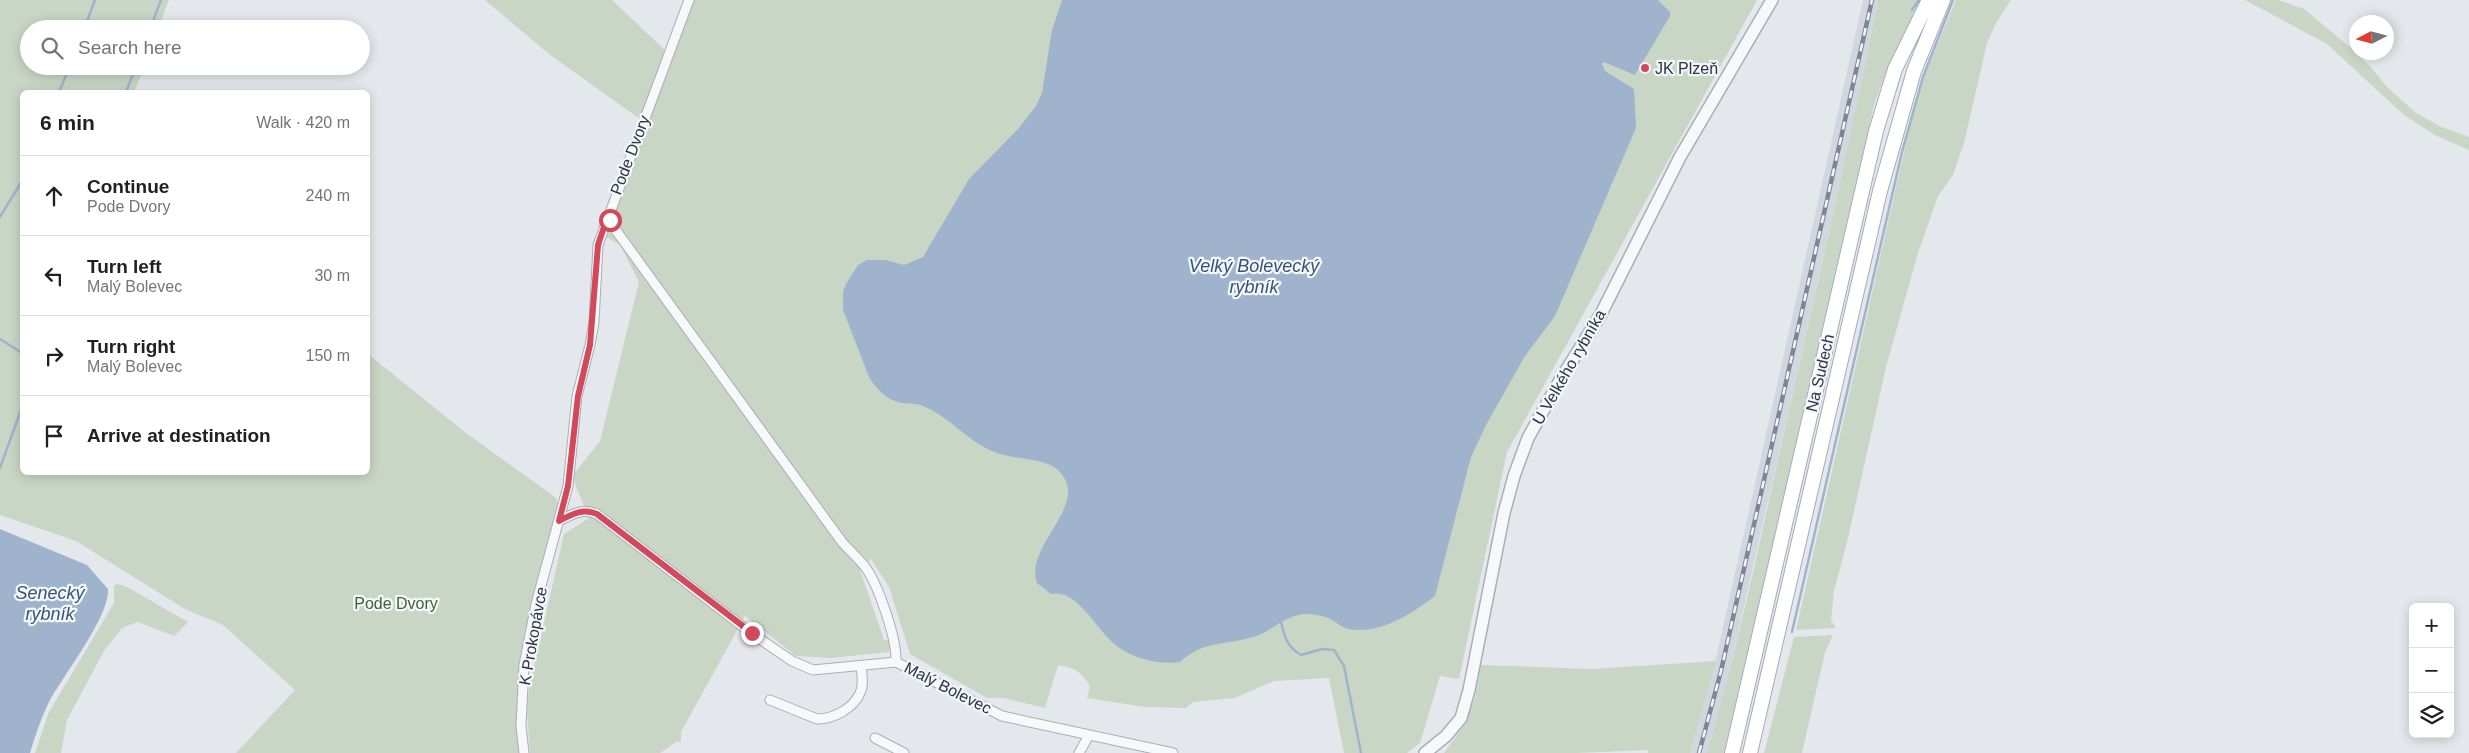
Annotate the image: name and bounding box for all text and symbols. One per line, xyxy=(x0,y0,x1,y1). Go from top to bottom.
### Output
north arrow xyxy=(2349,15,2394,60)
search box xyxy=(20,20,370,75)
icon: search xyxy=(38,34,66,62)
text: Search here xyxy=(78,37,182,58)
place label: JK Plzeň xyxy=(1655,60,1718,77)
marker: JK Plzeň xyxy=(1639,62,1651,74)
text: 6 min xyxy=(40,111,95,134)
street label: Pode Dvory xyxy=(607,113,653,197)
text: Walk · 420 m xyxy=(256,114,350,131)
text: Continue xyxy=(87,176,169,197)
icon: ahead xyxy=(40,182,68,210)
text: 240 m xyxy=(306,187,350,204)
text: Pode Dvory xyxy=(87,198,171,215)
route start xyxy=(599,209,622,232)
text: Turn left xyxy=(87,256,162,277)
water label: Velký Bolevecký rybník xyxy=(1189,256,1320,297)
icon: left xyxy=(40,262,68,290)
text: 30 m xyxy=(314,267,350,284)
text: Malý Bolevec xyxy=(87,278,182,295)
street label: U Velkého rybníka xyxy=(1529,306,1609,427)
street label: Na Sudech xyxy=(1803,333,1837,413)
text: Turn right xyxy=(87,336,175,357)
icon: right xyxy=(40,342,68,370)
text: 150 m xyxy=(306,347,350,364)
text: Malý Bolevec xyxy=(87,358,182,375)
icon: arrive xyxy=(40,422,68,450)
text: Arrive at destination xyxy=(87,425,271,446)
water label: Senecký rybník xyxy=(15,583,86,624)
street label: K Prokopávce xyxy=(516,585,550,687)
park label: Pode Dvory xyxy=(354,595,438,612)
map controls xyxy=(2409,603,2454,738)
button: + xyxy=(2409,603,2454,648)
route end xyxy=(741,622,764,645)
button: − xyxy=(2409,648,2454,693)
street label: Malý Bolevec xyxy=(902,659,994,717)
button: layers xyxy=(2409,693,2454,738)

